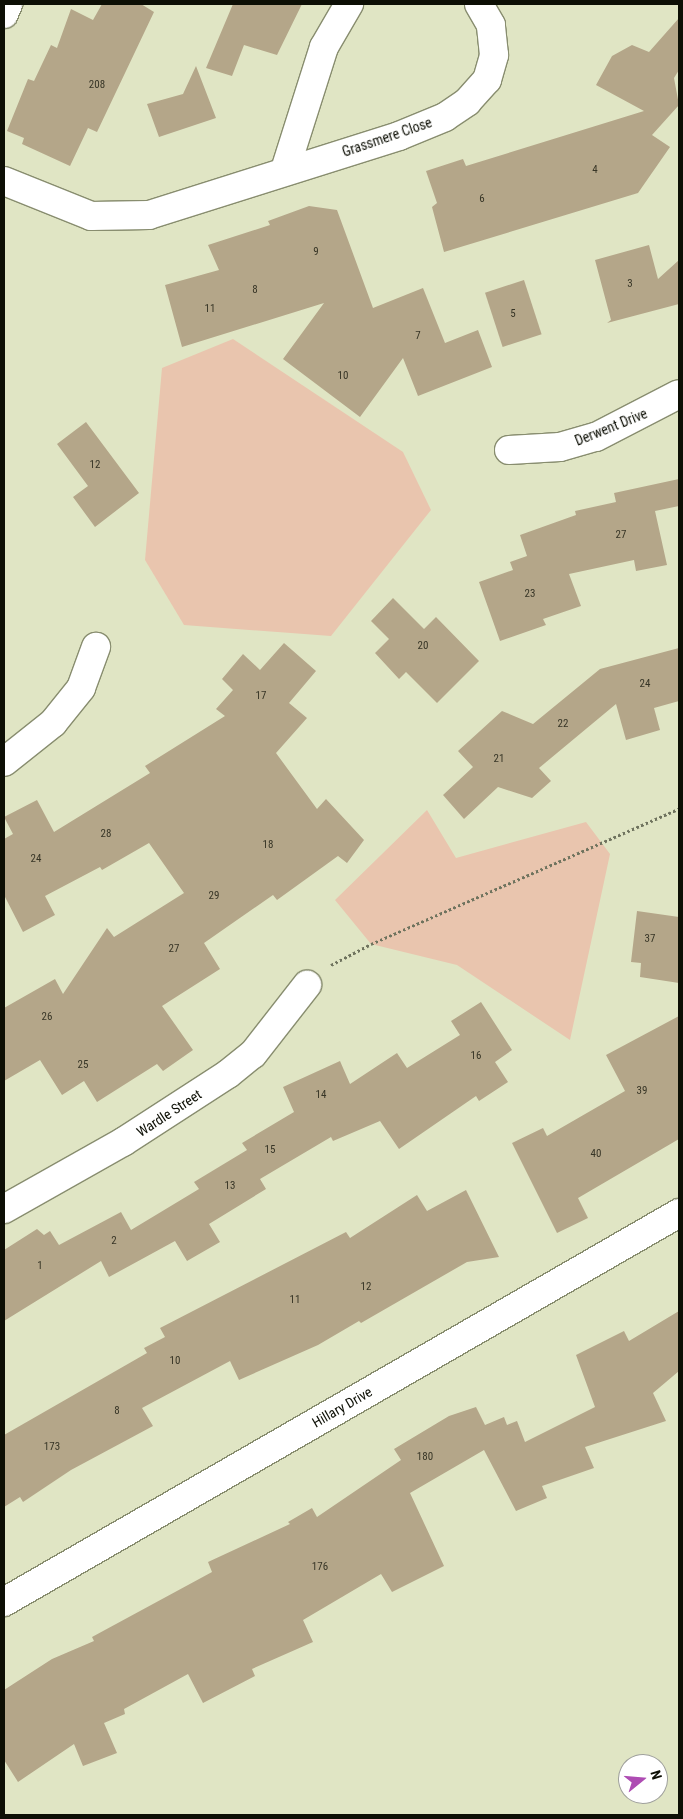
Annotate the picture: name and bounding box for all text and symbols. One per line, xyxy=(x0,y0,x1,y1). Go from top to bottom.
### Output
house number: 208 xyxy=(89,78,105,92)
street label: Grassmere Close xyxy=(340,114,434,160)
house number: 4 xyxy=(592,163,598,177)
house number: 6 xyxy=(479,192,485,206)
house number: 9 xyxy=(313,245,319,259)
house number: 3 xyxy=(627,277,633,291)
house number: 8 xyxy=(252,283,258,297)
house number: 11 xyxy=(205,302,215,316)
house number: 5 xyxy=(510,307,516,321)
house number: 7 xyxy=(415,329,421,343)
house number: 10 xyxy=(338,369,348,383)
street label: Derwent Drive xyxy=(572,405,650,449)
house number: 12 xyxy=(90,458,100,472)
house number: 27 xyxy=(616,528,626,542)
house number: 23 xyxy=(525,587,535,601)
house number: 20 xyxy=(418,639,428,653)
house number: 24 xyxy=(640,677,650,691)
house number: 17 xyxy=(256,689,266,703)
house number: 22 xyxy=(558,717,568,731)
house number: 21 xyxy=(494,752,504,766)
house number: 28 xyxy=(101,827,111,841)
house number: 18 xyxy=(263,838,273,852)
house number: 24 xyxy=(31,852,41,866)
house number: 29 xyxy=(209,889,219,903)
house number: 37 xyxy=(645,932,655,946)
house number: 27 xyxy=(169,942,179,956)
house number: 26 xyxy=(42,1010,52,1024)
house number: 16 xyxy=(471,1049,481,1063)
house number: 25 xyxy=(78,1058,88,1072)
house number: 39 xyxy=(637,1084,647,1098)
street label: Wardle Street xyxy=(133,1086,205,1140)
house number: 14 xyxy=(316,1088,326,1102)
house number: 15 xyxy=(265,1143,275,1157)
house number: 40 xyxy=(591,1147,601,1161)
house number: 13 xyxy=(225,1179,235,1193)
house number: 2 xyxy=(111,1234,117,1248)
house number: 1 xyxy=(37,1259,43,1273)
house number: 12 xyxy=(361,1280,371,1294)
house number: 11 xyxy=(290,1293,300,1307)
house number: 10 xyxy=(170,1354,180,1368)
street label: Hillary Drive xyxy=(309,1383,375,1431)
house number: 8 xyxy=(114,1404,120,1418)
house number: 173 xyxy=(44,1440,60,1454)
house number: 180 xyxy=(417,1450,433,1464)
house number: 176 xyxy=(312,1560,328,1574)
north arrow xyxy=(618,1754,668,1804)
text: N xyxy=(647,1768,665,1781)

